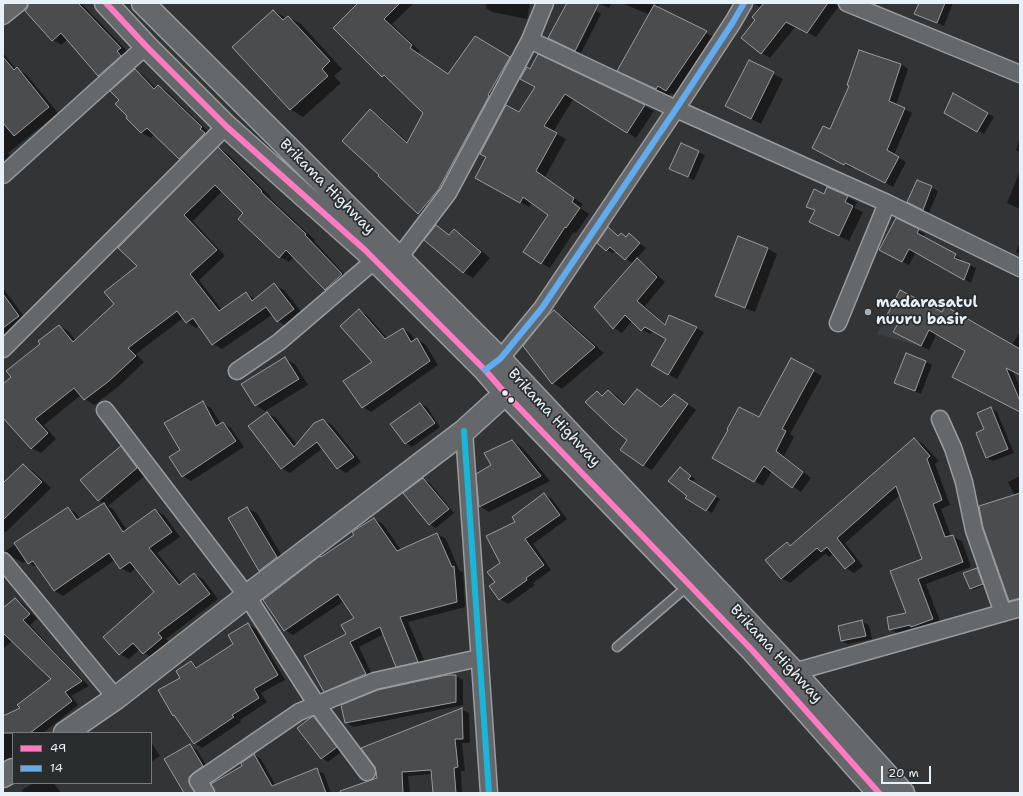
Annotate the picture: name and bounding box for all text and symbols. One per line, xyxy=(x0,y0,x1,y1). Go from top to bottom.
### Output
street label: Brikama Highway xyxy=(275,135,379,239)
place label: madarasatul nuuru basir xyxy=(876,294,978,329)
marker: madarasatul nuuru basir xyxy=(863,307,873,317)
street label: Brikama Highway xyxy=(504,365,604,471)
unlabelled marker xyxy=(500,388,510,398)
unlabelled marker xyxy=(506,395,516,405)
street label: Brikama Highway xyxy=(726,601,826,707)
legend xyxy=(12,732,152,784)
text: 49 xyxy=(50,740,66,756)
scale bar xyxy=(883,758,933,784)
text: 14 xyxy=(50,760,63,776)
text: 20 m xyxy=(888,765,919,781)

